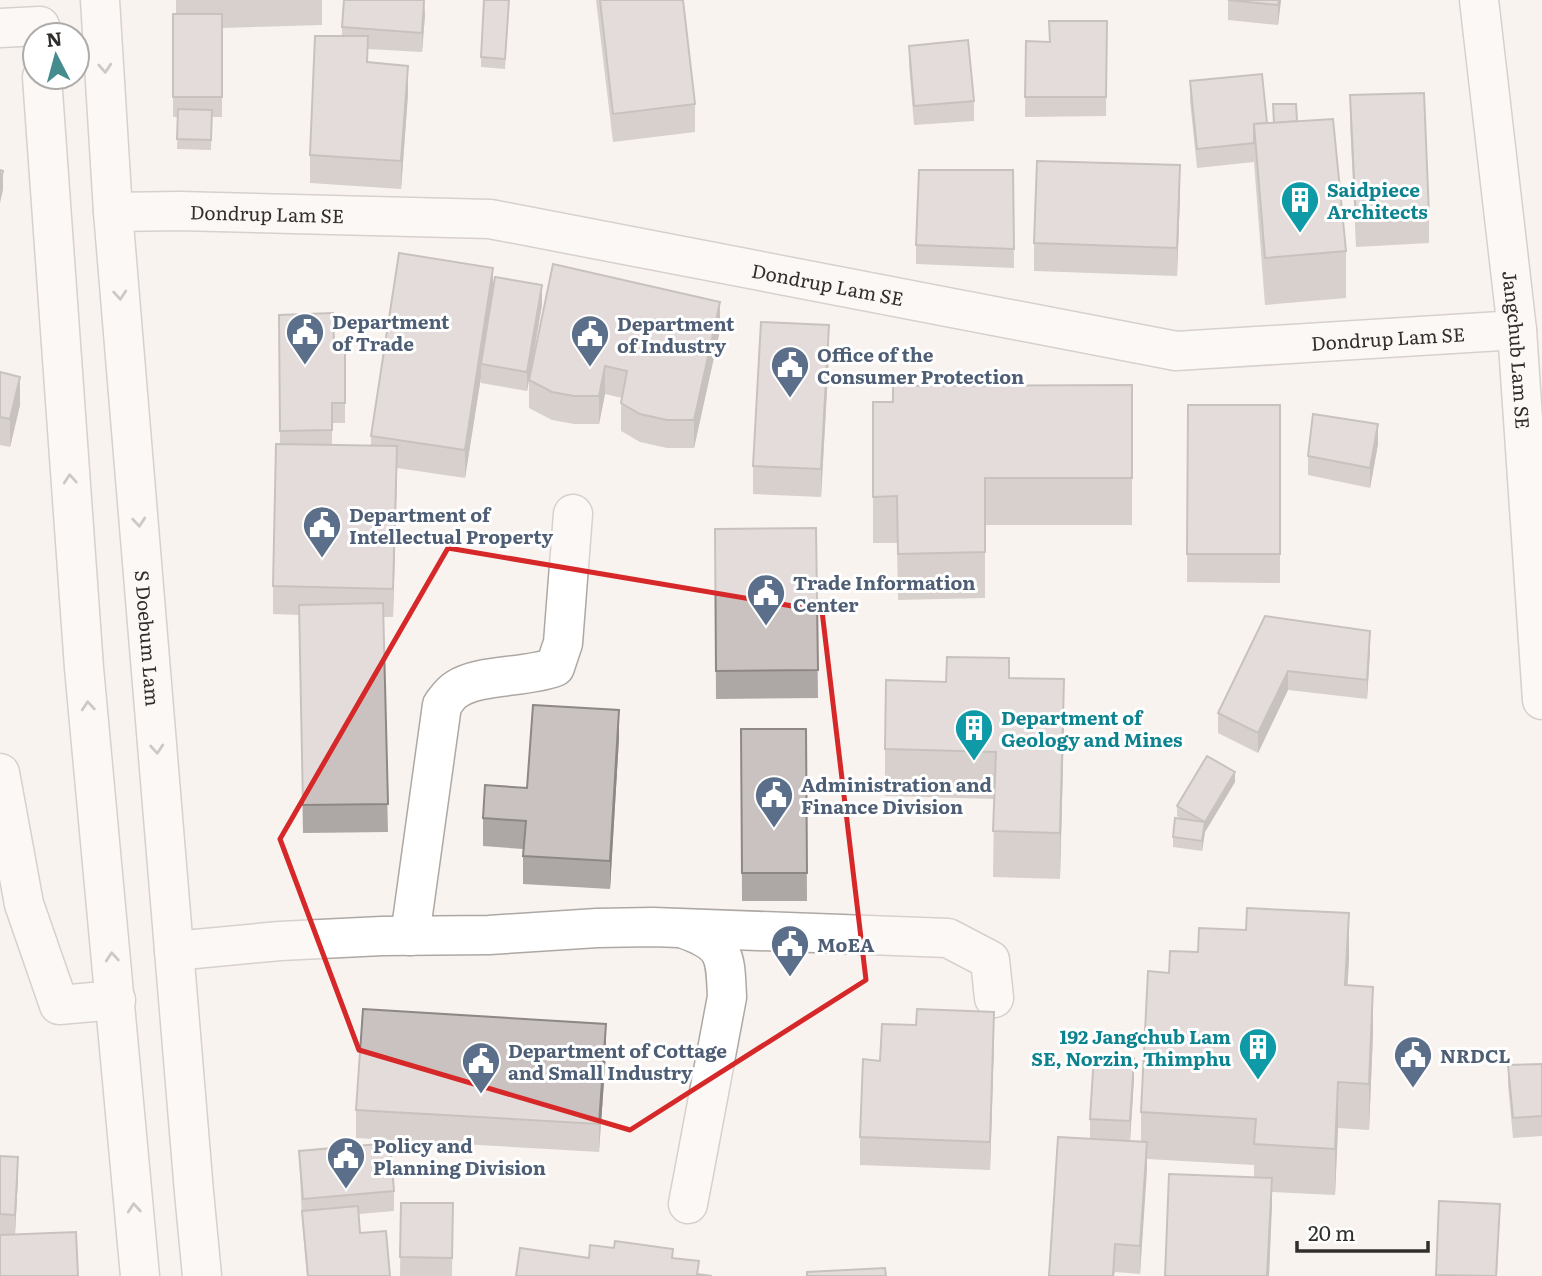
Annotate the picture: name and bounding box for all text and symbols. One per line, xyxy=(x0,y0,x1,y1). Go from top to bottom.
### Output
north arrow xyxy=(21,21,91,91)
text: N xyxy=(45,23,64,53)
one-way arrow xyxy=(97,63,112,74)
place label: Saidpiece Architects xyxy=(1327,175,1428,225)
building icon: Saidpiece Architects xyxy=(1279,179,1321,234)
street label: Dondrup Lam SE xyxy=(190,197,344,229)
street label: Dondrup Lam SE xyxy=(749,256,906,312)
street label: Jangchub Lam SE xyxy=(1496,269,1538,430)
one-way arrow xyxy=(112,290,127,301)
place label: Department of Trade xyxy=(332,307,450,357)
place label: Department of Industry xyxy=(617,309,735,359)
public building icon: Department of Trade xyxy=(284,311,326,366)
public building icon: Department of Industry xyxy=(569,313,611,368)
street label: Dondrup Lam SE xyxy=(1310,319,1466,357)
place label: Office of the Consumer Protection xyxy=(817,340,1024,390)
public building icon: Office of the Consumer Protection xyxy=(769,344,811,399)
one-way arrow xyxy=(63,474,78,485)
place label: Department of Intellectual Property xyxy=(349,500,553,550)
public building icon: Department of Intellectual Property xyxy=(301,504,343,559)
one-way arrow xyxy=(131,517,146,528)
place label: Trade Information Center xyxy=(793,568,975,618)
street label: S Doebum Lam xyxy=(129,569,168,707)
public building icon: Trade Information Center xyxy=(745,572,787,627)
one-way arrow xyxy=(81,700,96,711)
place label: Department of Geology and Mines xyxy=(1001,703,1183,753)
building icon: Department of Geology and Mines xyxy=(953,707,995,762)
one-way arrow xyxy=(149,743,164,754)
place label: Administration and Finance Division xyxy=(801,770,993,820)
public building icon: Administration and Finance Division xyxy=(753,774,795,829)
public building icon: MoEA xyxy=(769,923,811,978)
place label: MoEA xyxy=(817,930,875,958)
one-way arrow xyxy=(105,951,120,962)
place label: 192 Jangchub Lam SE, Norzin, Thimphu xyxy=(1031,1022,1231,1072)
building icon: 192 Jangchub Lam SE, Norzin, Thimphu xyxy=(1237,1026,1279,1081)
public building icon: NRDCL xyxy=(1392,1034,1434,1089)
place label: Department of Cottage and Small Industry xyxy=(508,1036,727,1086)
public building icon: Department of Cottage and Small Industry xyxy=(460,1040,502,1095)
place label: NRDCL xyxy=(1440,1041,1511,1069)
place label: Policy and Planning Division xyxy=(373,1131,546,1181)
public building icon: Policy and Planning Division xyxy=(325,1135,367,1190)
one-way arrow xyxy=(127,1202,142,1213)
scale bar xyxy=(1297,1210,1428,1254)
text: 20 m xyxy=(1308,1216,1355,1247)

